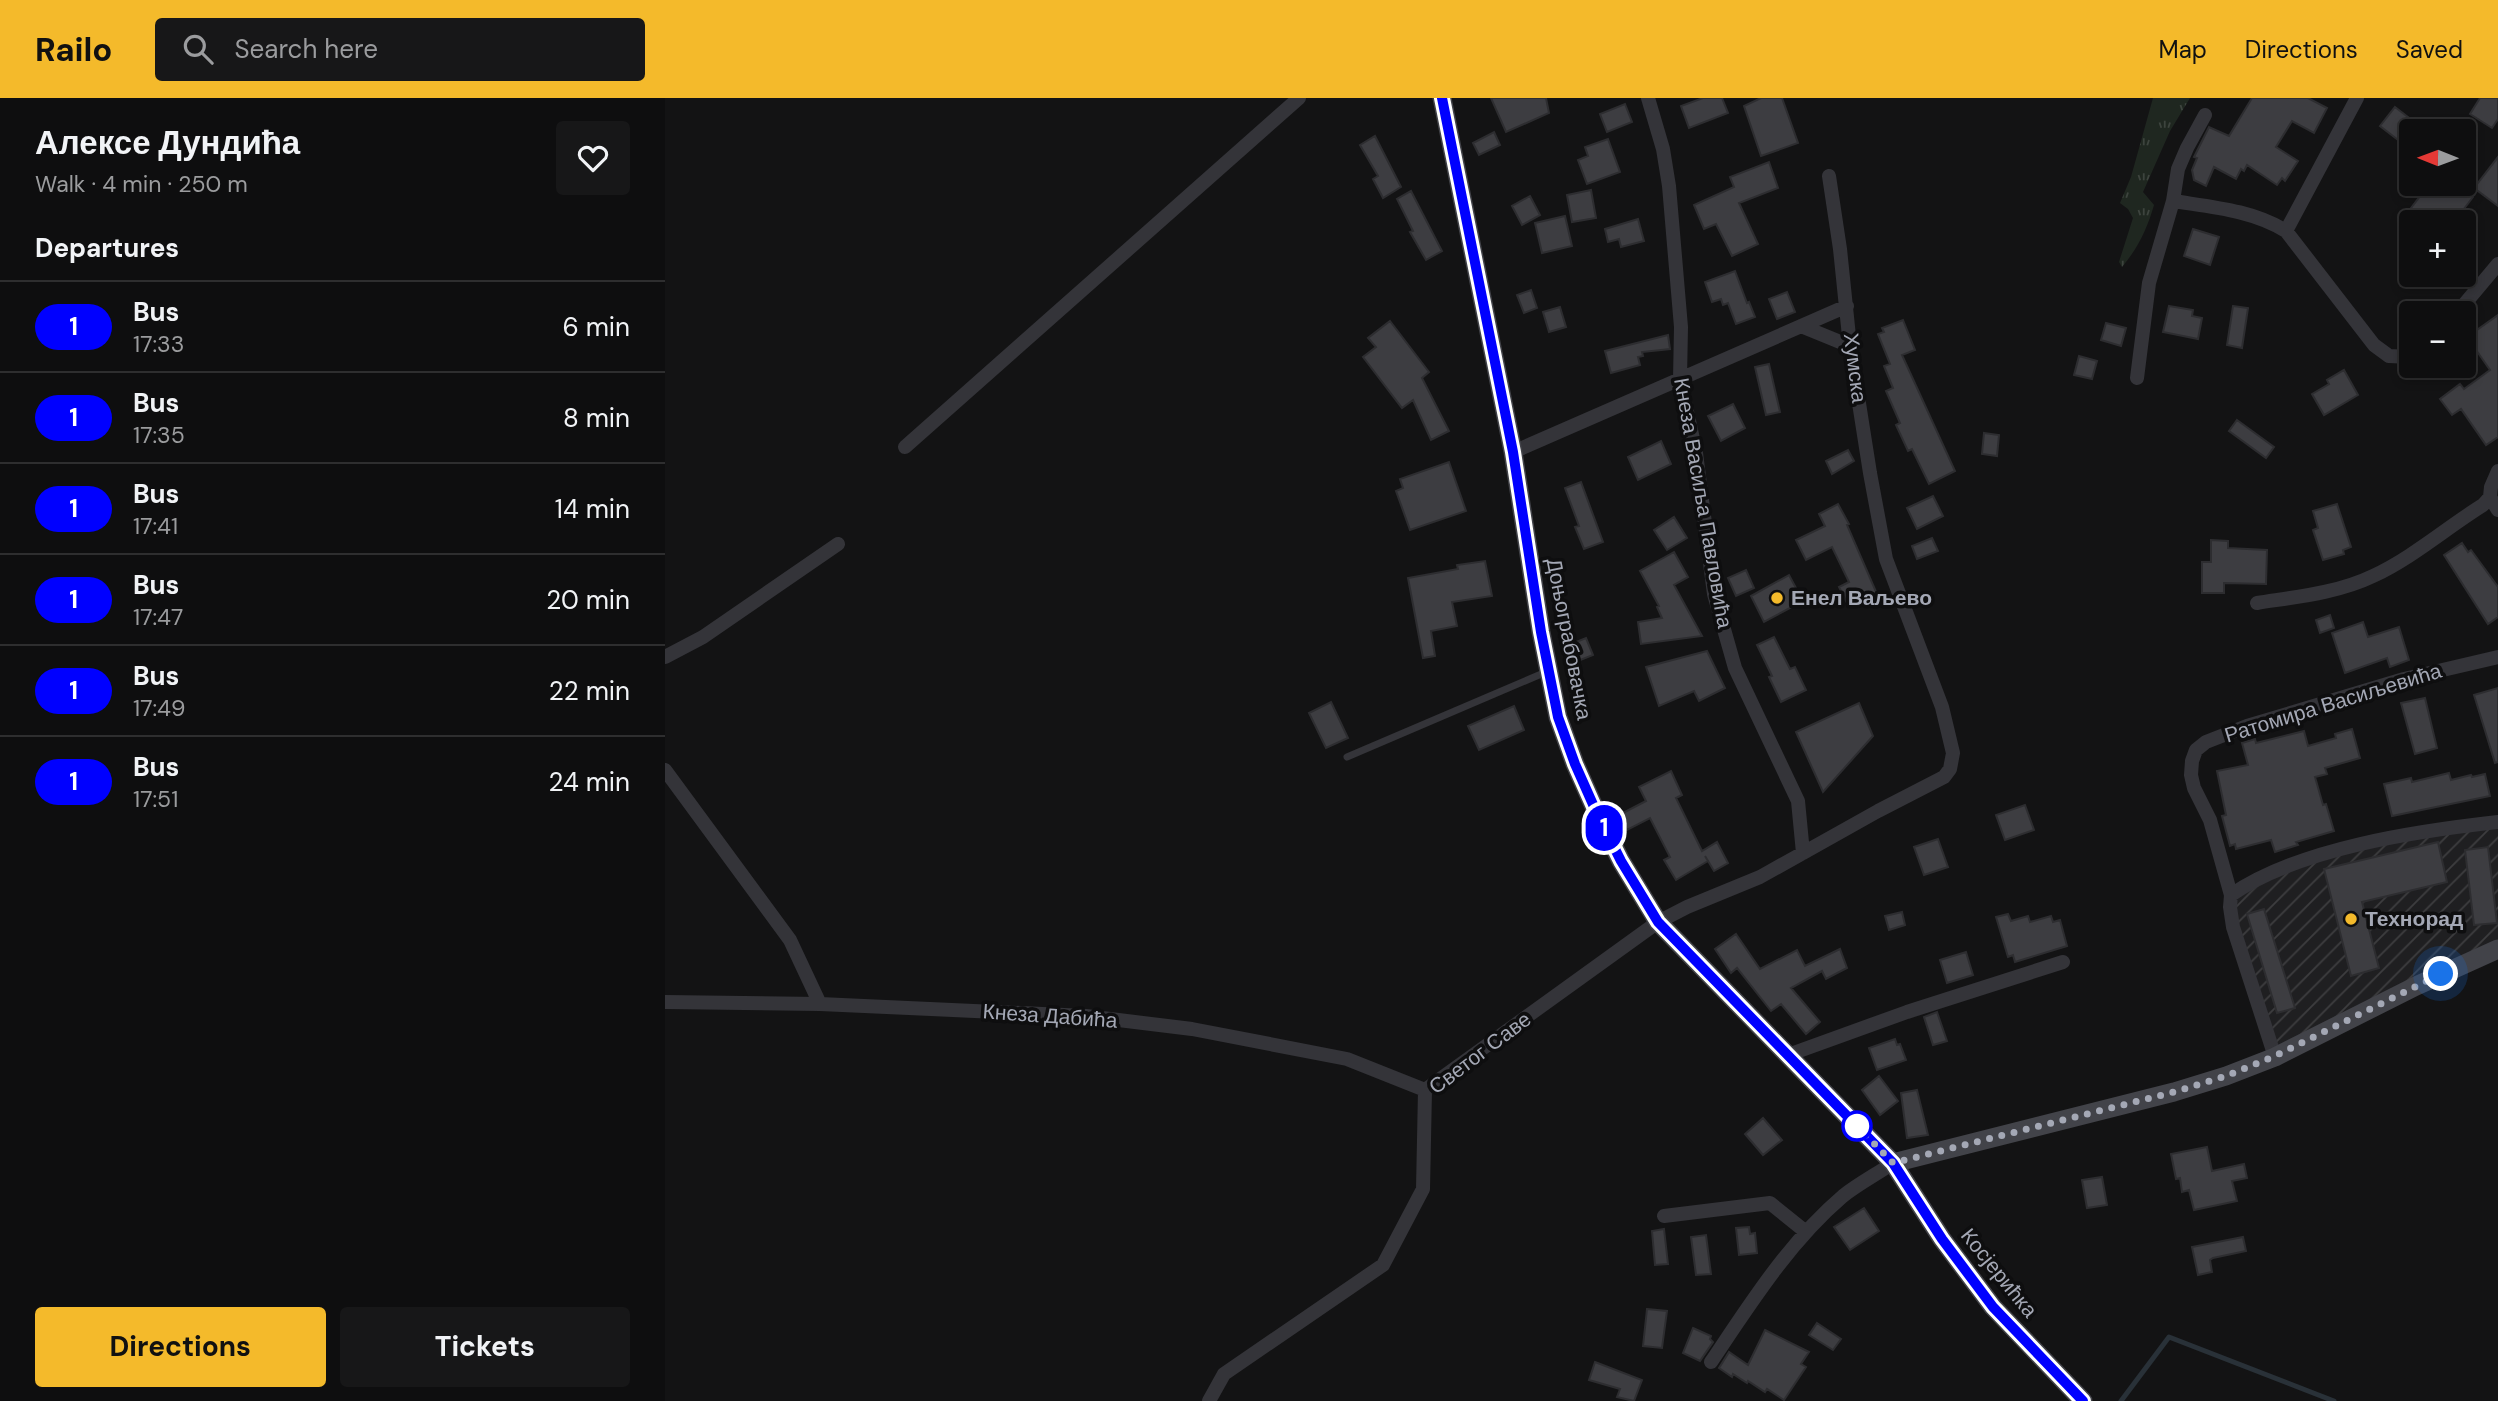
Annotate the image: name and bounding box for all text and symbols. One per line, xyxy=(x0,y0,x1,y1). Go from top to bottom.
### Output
search box xyxy=(155,18,645,81)
text: Railo xyxy=(35,28,113,71)
icon: search xyxy=(179,30,217,68)
text: Search here xyxy=(235,32,378,66)
text: Map xyxy=(2159,34,2207,65)
text: Directions xyxy=(2245,34,2358,65)
text: Saved xyxy=(2396,34,2463,65)
north arrow xyxy=(2399,119,2476,196)
map controls xyxy=(2399,119,2476,378)
text: Алексе Дундића xyxy=(35,121,300,164)
button: heart xyxy=(556,121,630,195)
text: Walk · 4 min · 250 m xyxy=(35,169,248,199)
button: + xyxy=(2399,210,2476,287)
text: Departures xyxy=(35,231,179,265)
text: Bus xyxy=(133,295,179,329)
button: − xyxy=(2399,301,2476,378)
text: 6 min xyxy=(562,310,630,344)
text: 1 xyxy=(69,311,78,342)
text: 17:33 xyxy=(133,329,184,359)
street label: Хумска xyxy=(1837,332,1873,405)
street label: Кнеза Васиља Павловића xyxy=(1667,375,1739,631)
text: Bus xyxy=(133,386,179,420)
text: 8 min xyxy=(563,401,630,435)
text: 1 xyxy=(69,402,78,433)
text: 17:35 xyxy=(133,420,185,450)
text: Bus xyxy=(133,477,179,511)
text: 14 min xyxy=(555,492,630,526)
text: 1 xyxy=(69,493,78,524)
text: 17:41 xyxy=(133,511,178,541)
street label: Доњограбовачка xyxy=(1540,556,1598,722)
text: Bus xyxy=(133,568,179,602)
text: 20 min xyxy=(546,583,630,617)
text: 1 xyxy=(69,584,78,615)
place label: Енел Ваљево xyxy=(1791,584,1932,612)
marker: Енел Ваљево xyxy=(1769,590,1785,606)
text: 17:47 xyxy=(133,602,183,632)
street label: Ратомира Васиљевића xyxy=(2221,657,2445,749)
text: Bus xyxy=(133,659,179,693)
text: 22 min xyxy=(549,674,630,708)
text: 1 xyxy=(69,675,78,706)
text: 17:49 xyxy=(133,693,186,723)
text: Bus xyxy=(133,750,179,784)
text: 24 min xyxy=(548,765,630,799)
text: 1 xyxy=(69,766,78,797)
text: 17:51 xyxy=(133,784,178,814)
line badge: 1 xyxy=(1581,805,1627,851)
text: 1 xyxy=(1600,812,1608,843)
place label: Технорад xyxy=(2365,905,2463,933)
marker: Технорад xyxy=(2343,911,2359,927)
your location xyxy=(2423,956,2458,991)
street label: Кнеза Дабића xyxy=(982,997,1119,1035)
street label: Светог Саве xyxy=(1423,1005,1537,1101)
unlabelled marker xyxy=(1842,1111,1872,1141)
street label: Косјерићка xyxy=(1954,1223,2044,1324)
button: Directions xyxy=(35,1307,326,1387)
button: Tickets xyxy=(340,1307,630,1387)

